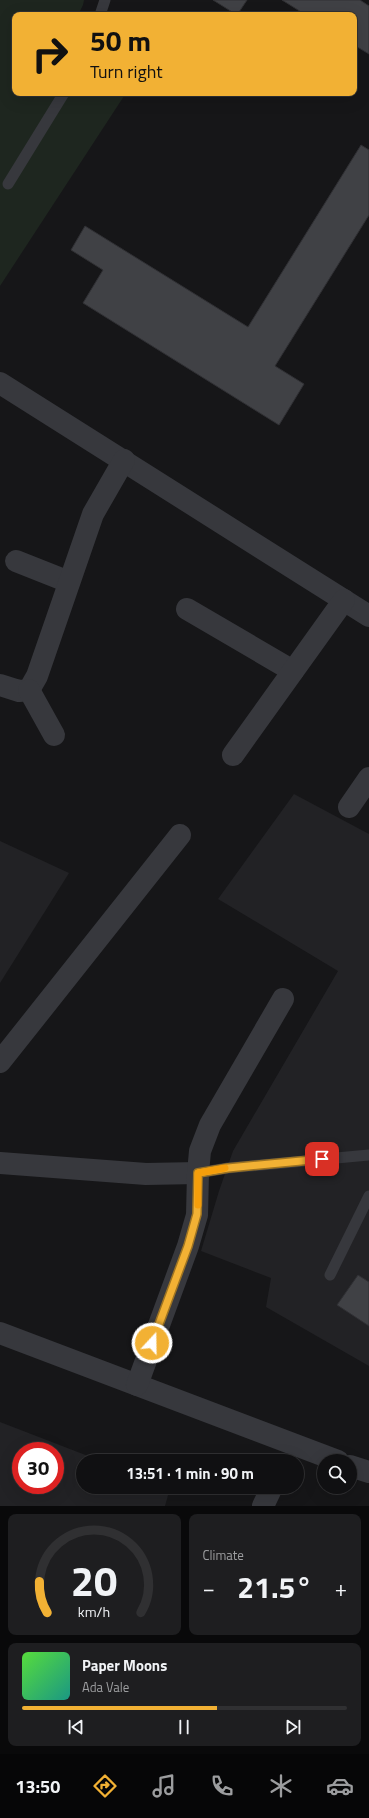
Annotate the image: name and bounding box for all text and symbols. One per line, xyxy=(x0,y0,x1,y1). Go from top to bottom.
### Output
text: 50 m xyxy=(90,19,151,62)
icon: right xyxy=(24,28,76,80)
text: Turn right xyxy=(90,58,163,85)
pin xyxy=(305,1142,339,1176)
icon: arrive xyxy=(311,1148,333,1170)
position arrow xyxy=(131,1322,173,1364)
speed limit sign: 30 xyxy=(12,1442,64,1494)
map controls xyxy=(317,1454,357,1494)
button: search xyxy=(317,1454,357,1494)
text: 13:51 · 1 min · 90 m xyxy=(126,1462,254,1485)
text: Climate xyxy=(203,1545,244,1565)
text: 20 xyxy=(71,1548,118,1611)
text: 21.5° xyxy=(237,1564,312,1610)
text: − xyxy=(203,1571,215,1605)
text: + xyxy=(335,1571,347,1605)
text: km/h xyxy=(78,1600,110,1622)
text: Paper Moons xyxy=(82,1654,167,1677)
text: Ada Vale xyxy=(82,1677,129,1697)
icon: previous xyxy=(65,1716,87,1738)
icon: pause xyxy=(173,1716,195,1738)
icon: next xyxy=(282,1716,304,1738)
icon: directions xyxy=(91,1772,119,1800)
icon: music xyxy=(150,1772,178,1800)
icon: phone xyxy=(208,1772,236,1800)
icon: climate xyxy=(267,1772,295,1800)
icon: car xyxy=(326,1772,354,1800)
text: 13:50 xyxy=(15,1773,60,1800)

